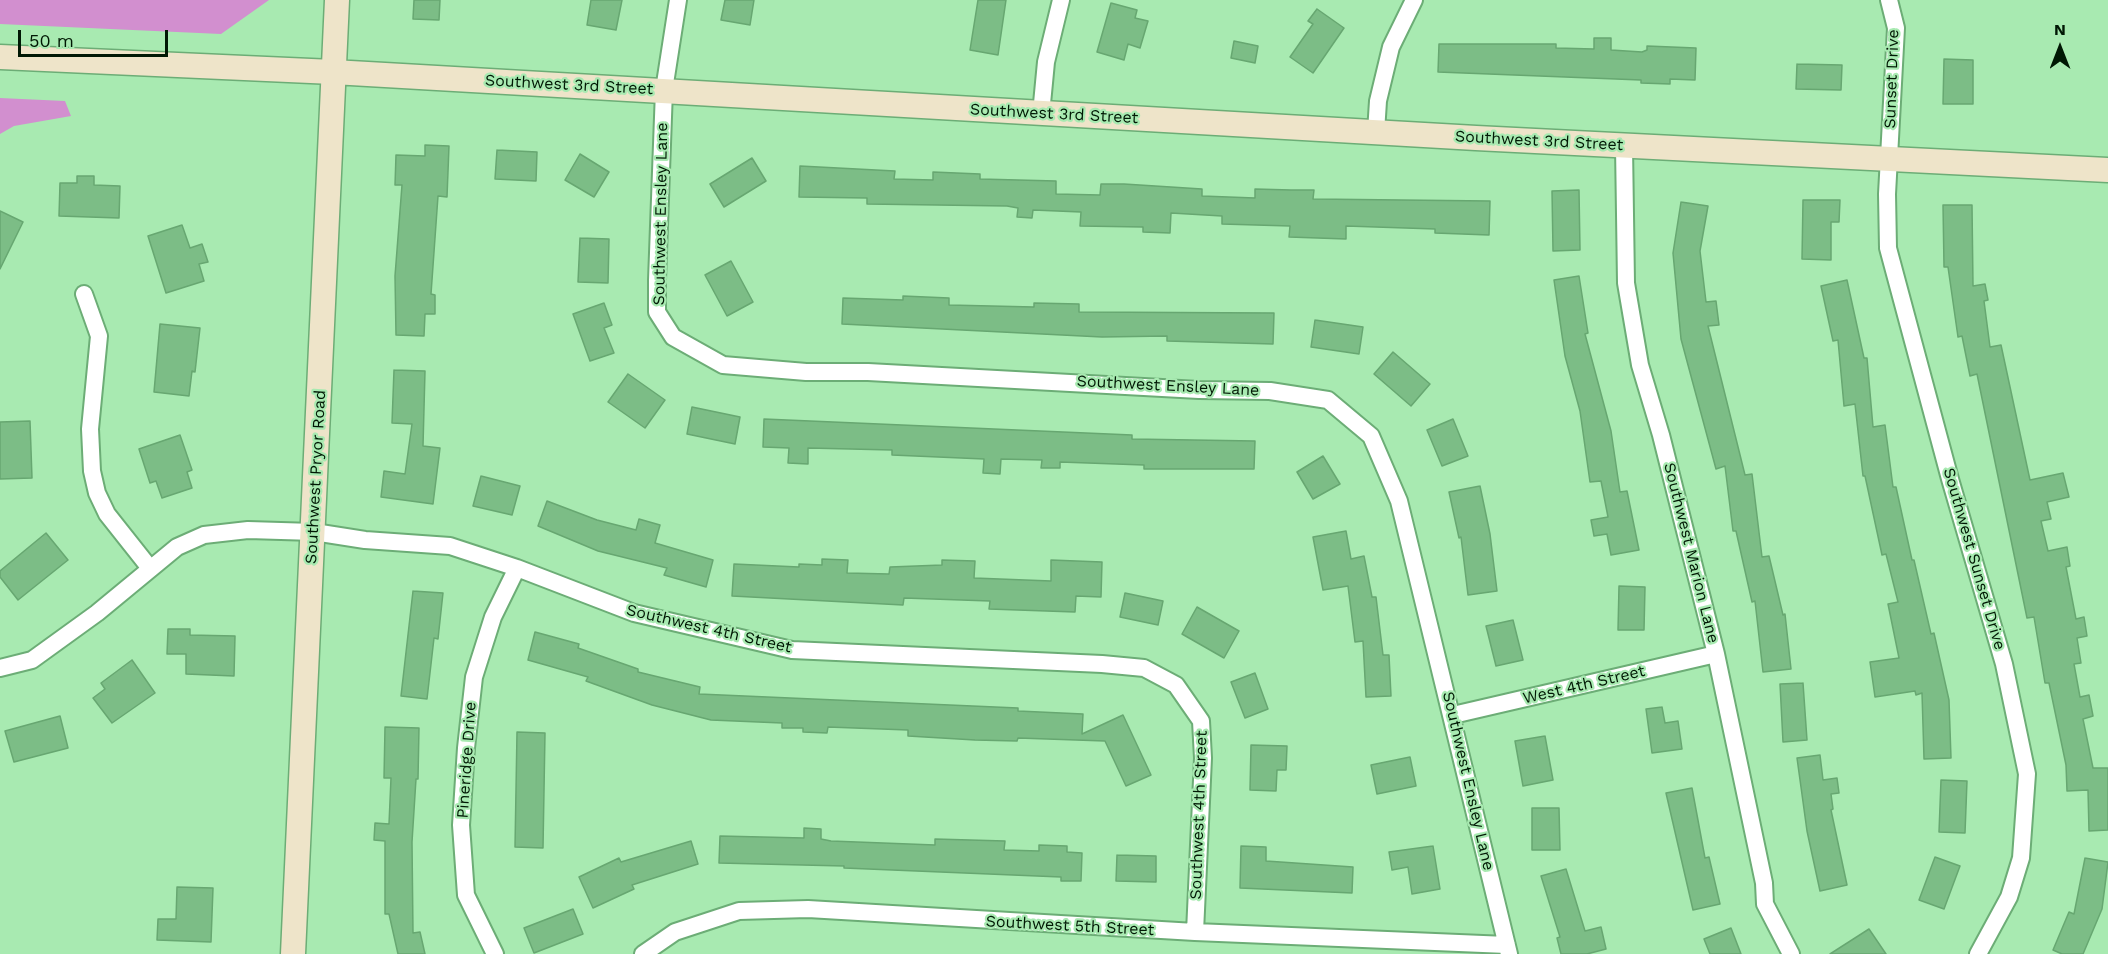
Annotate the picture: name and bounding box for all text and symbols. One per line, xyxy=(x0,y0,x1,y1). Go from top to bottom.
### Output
scale bar xyxy=(21,18,171,56)
north arrow xyxy=(2030,18,2090,78)
text: N xyxy=(2054,20,2066,39)
street label: Sunset Drive xyxy=(1881,29,1903,129)
text: 50 m xyxy=(29,30,74,51)
street label: Southwest 3rd Street xyxy=(484,71,654,99)
street label: Southwest 3rd Street xyxy=(969,100,1139,128)
street label: Southwest Ensley Lane xyxy=(650,122,672,306)
street label: Southwest 3rd Street xyxy=(1454,127,1624,155)
street label: Southwest Ensley Lane xyxy=(1076,372,1260,400)
street label: Southwest Pryor Road xyxy=(302,389,330,565)
street label: Southwest Marion Lane xyxy=(1659,461,1723,645)
street label: Southwest Sunset Drive xyxy=(1939,466,2009,652)
street label: Southwest 4th Street xyxy=(624,601,794,657)
street label: West 4th Street xyxy=(1521,662,1647,708)
street label: Southwest Ensley Lane xyxy=(1438,690,1498,872)
street label: Pineridge Drive xyxy=(453,701,481,819)
street label: Southwest 4th Street xyxy=(1186,730,1212,900)
street label: Southwest 5th Street xyxy=(985,912,1155,940)

